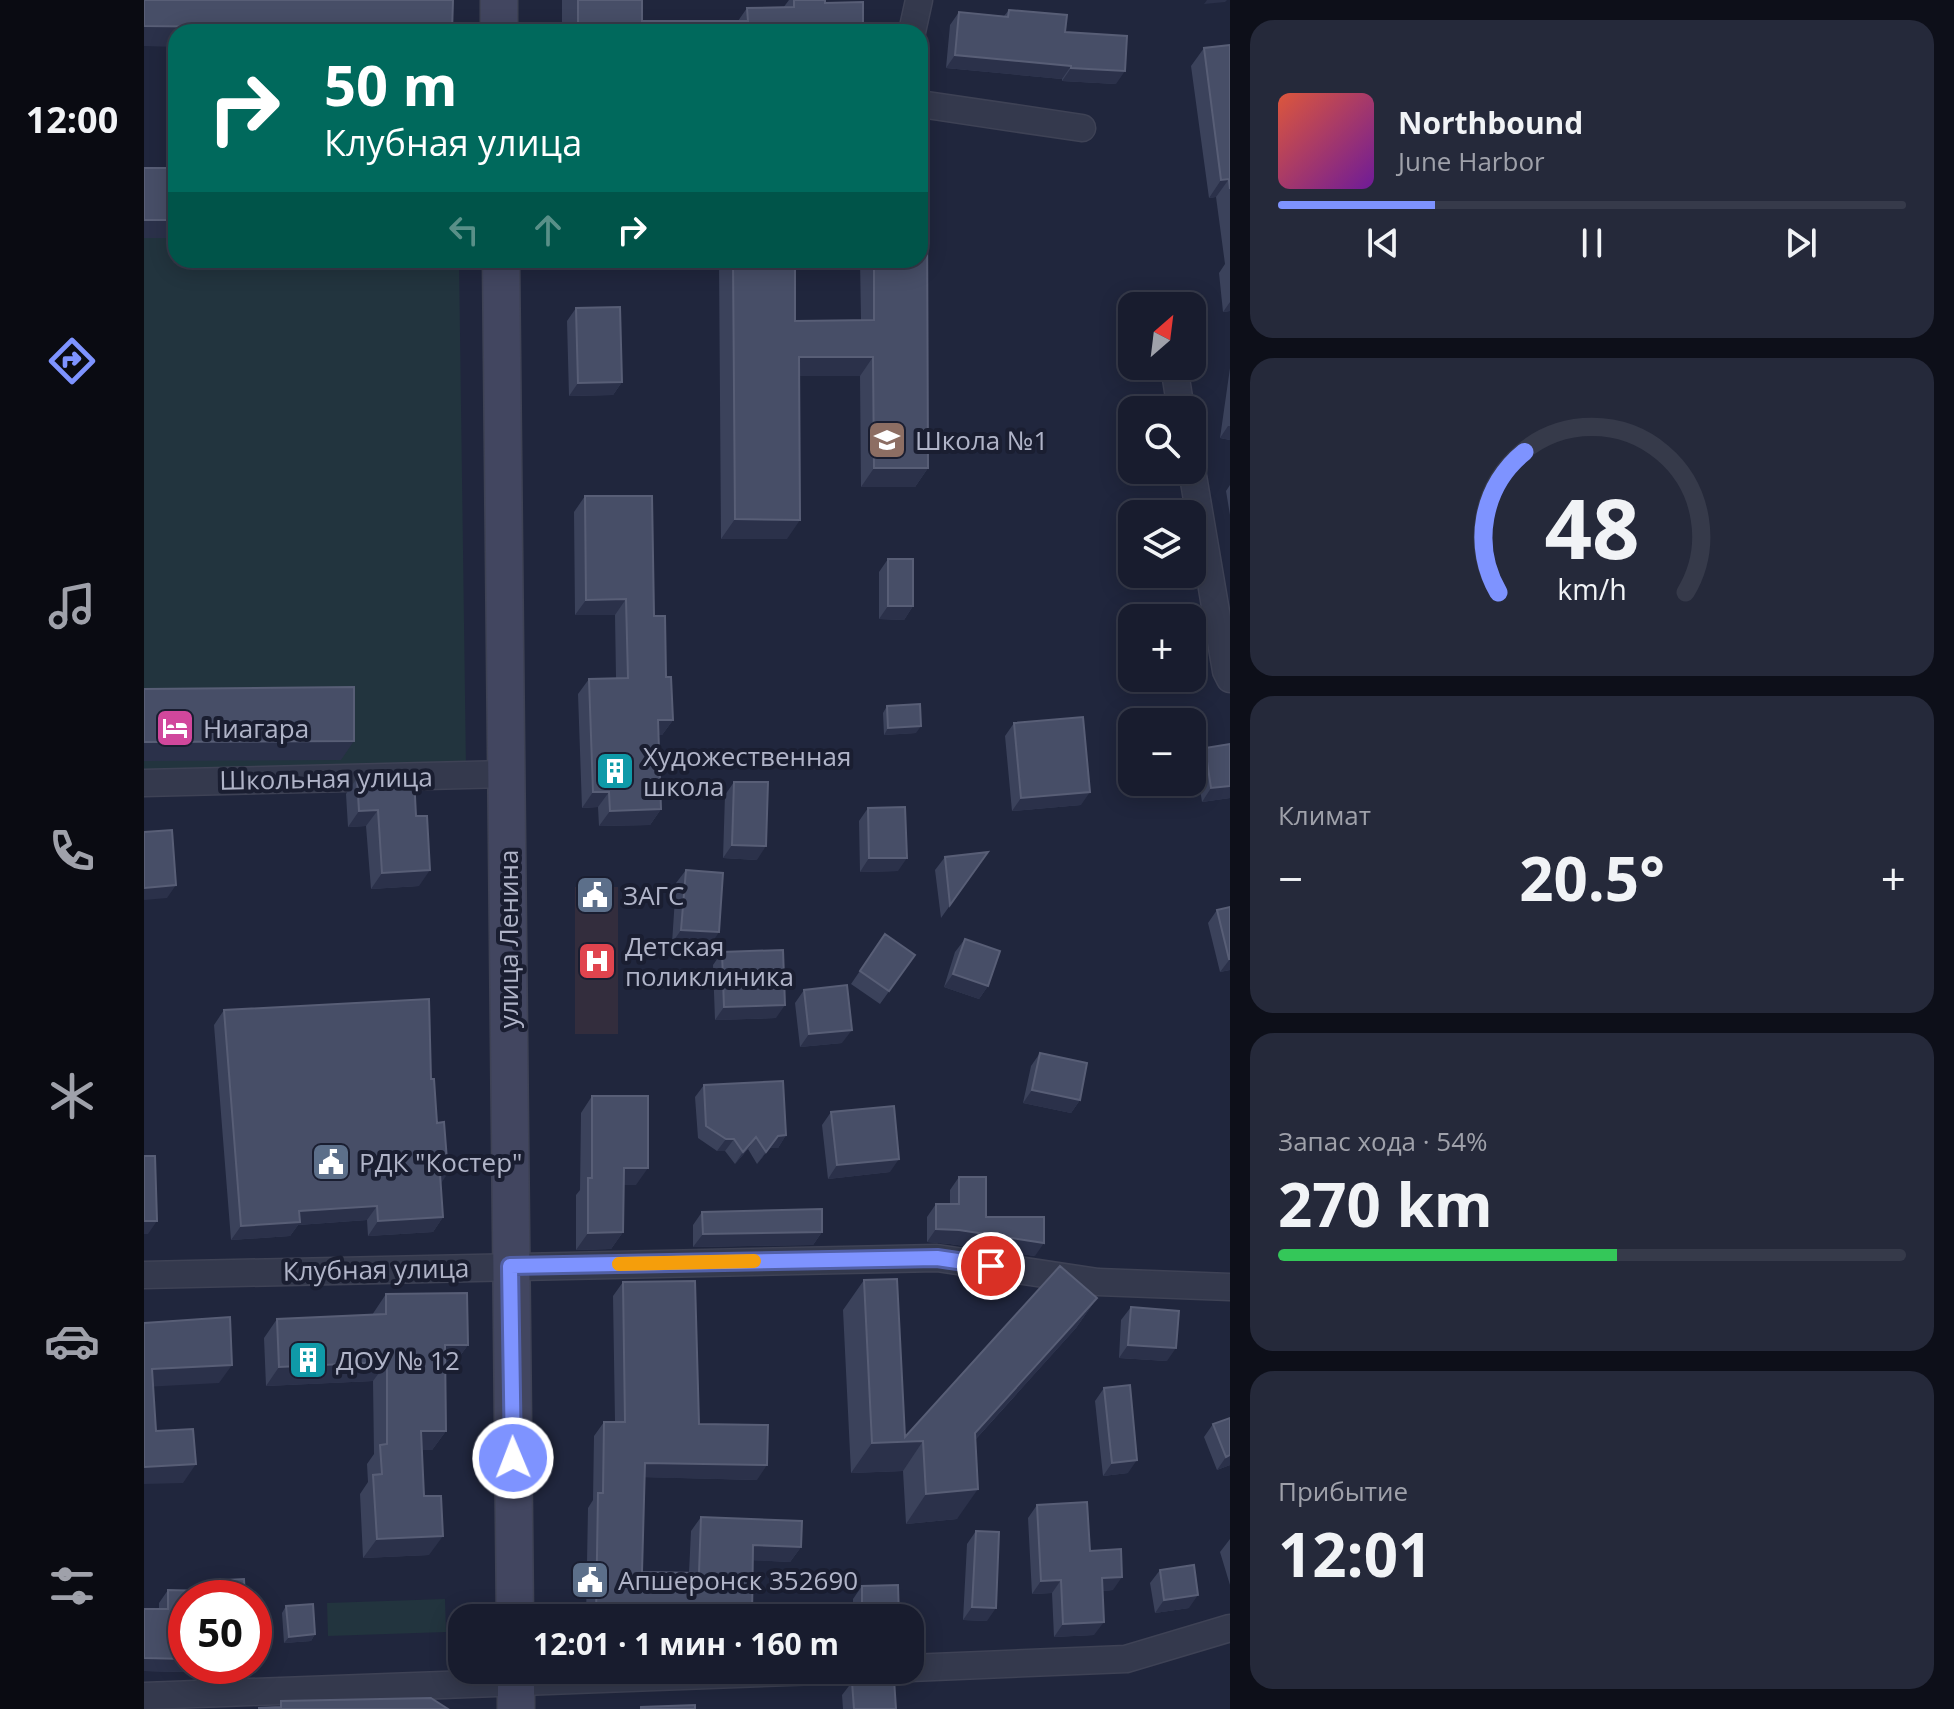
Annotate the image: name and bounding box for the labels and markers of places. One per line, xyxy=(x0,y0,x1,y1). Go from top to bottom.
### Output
school or university icon: Школа №1 xyxy=(866,419,908,461)
place label: Школа №1 xyxy=(915,422,1048,458)
hotel icon: Ниагара xyxy=(154,707,196,749)
place label: Ниагара xyxy=(203,710,309,746)
place label: Художественная школа xyxy=(643,738,851,804)
building icon: Художественная школа xyxy=(594,750,636,792)
public building icon: ЗАГС xyxy=(574,874,616,916)
place label: ЗАГС xyxy=(623,877,685,913)
place label: Детская поликлиника xyxy=(625,928,794,994)
hospital icon: Детская поликлиника xyxy=(576,940,618,982)
public building icon: РДК "Костер" xyxy=(310,1141,352,1183)
place label: РДК "Костер" xyxy=(359,1144,522,1180)
pin xyxy=(957,1232,1025,1300)
building icon: ДОУ № 12 xyxy=(287,1339,329,1381)
place label: ДОУ № 12 xyxy=(336,1342,460,1378)
public building icon: Апшеронск 352690 xyxy=(569,1559,611,1601)
place label: Апшеронск 352690 xyxy=(618,1562,858,1598)

